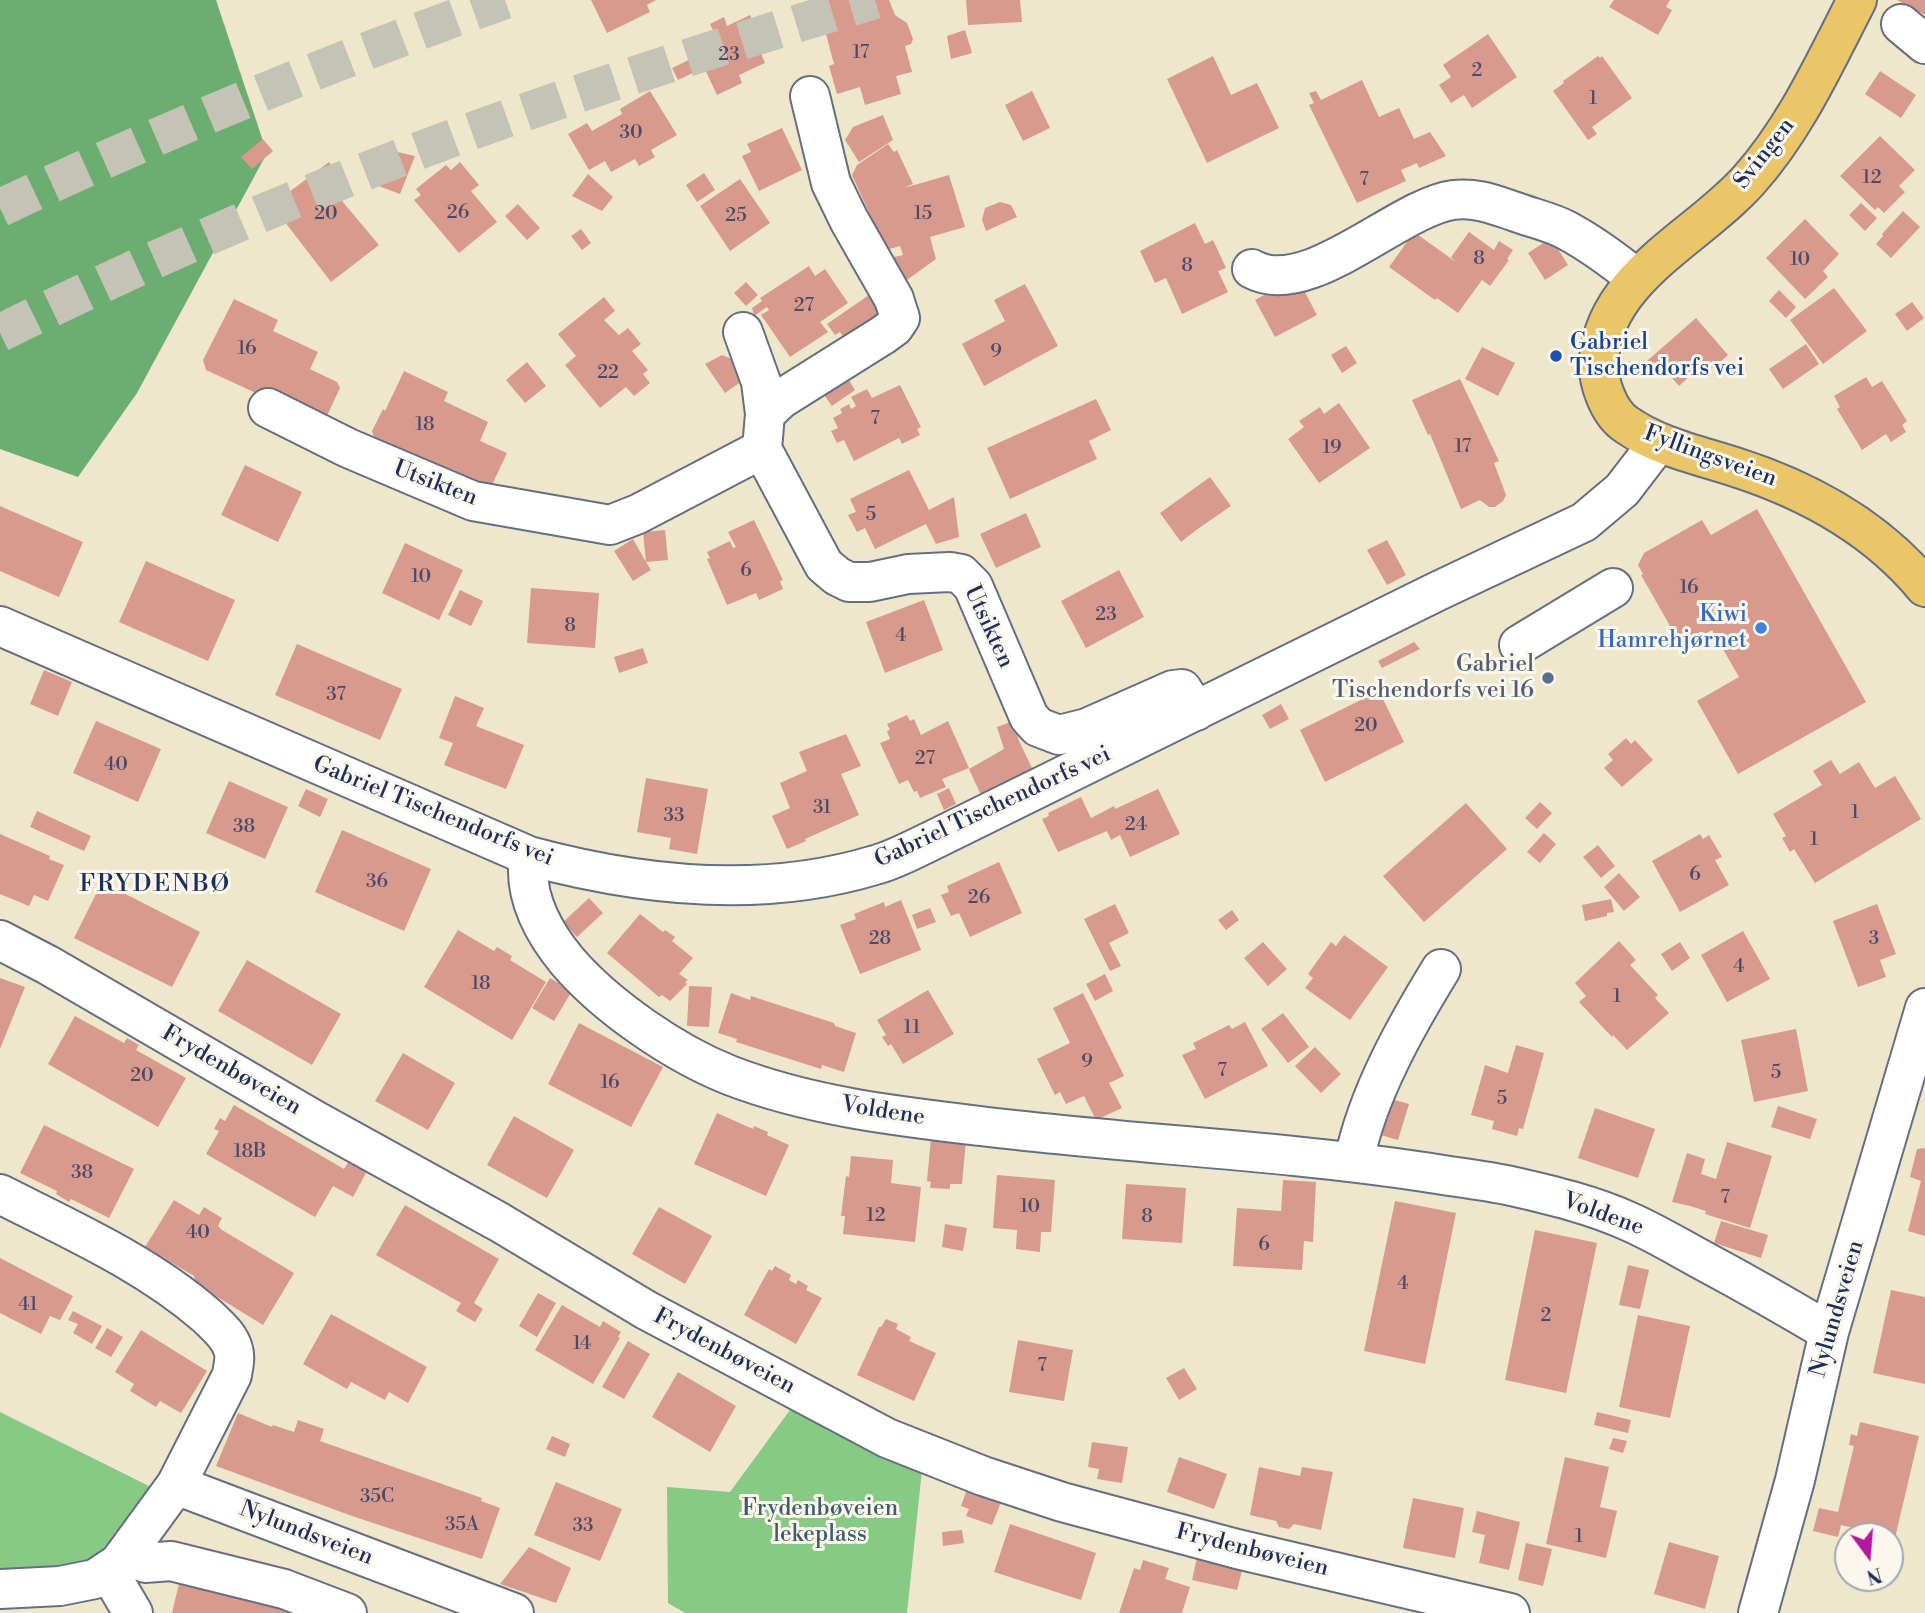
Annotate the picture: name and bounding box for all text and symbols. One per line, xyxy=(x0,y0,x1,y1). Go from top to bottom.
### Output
house number: 17 xyxy=(853,42,869,64)
house number: 23 xyxy=(718,44,740,66)
house number: 2 xyxy=(1472,60,1482,82)
house number: 1 xyxy=(1589,88,1597,110)
street label: Svingen xyxy=(1729,113,1801,195)
house number: 30 xyxy=(619,122,643,144)
house number: 12 xyxy=(1862,167,1882,189)
house number: 7 xyxy=(1359,169,1369,191)
house number: 26 xyxy=(447,202,469,224)
house number: 20 xyxy=(314,203,338,225)
house number: 15 xyxy=(914,203,932,225)
house number: 25 xyxy=(725,205,747,227)
house number: 8 xyxy=(1473,248,1485,270)
house number: 10 xyxy=(1790,249,1810,271)
house number: 8 xyxy=(1181,255,1193,277)
house number: 27 xyxy=(794,295,814,317)
place label: Gabriel Tischendorfs vei xyxy=(1570,329,1744,383)
house number: 16 xyxy=(237,338,257,360)
house number: 9 xyxy=(990,341,1002,363)
marker: Gabriel Tischendorfs vei xyxy=(1548,348,1564,364)
house number: 22 xyxy=(597,362,619,384)
house number: 7 xyxy=(870,408,880,430)
house number: 18 xyxy=(415,414,435,436)
street label: Fyllingsveien xyxy=(1640,420,1780,494)
house number: 17 xyxy=(1455,436,1471,458)
house number: 19 xyxy=(1322,437,1342,459)
street label: Utsikten xyxy=(389,455,481,513)
house number: 5 xyxy=(866,504,876,526)
house number: 6 xyxy=(740,560,752,582)
house number: 10 xyxy=(411,566,431,588)
house number: 16 xyxy=(1679,577,1699,599)
street label: Utsikten xyxy=(957,581,1019,673)
place label: Kiwi Hamrehjørnet xyxy=(1597,601,1747,655)
house number: 23 xyxy=(1095,604,1117,626)
house number: 8 xyxy=(564,615,576,637)
marker: Kiwi Hamrehjørnet xyxy=(1753,620,1769,636)
house number: 4 xyxy=(895,625,907,647)
place label: Gabriel Tischendorfs vei 16 xyxy=(1332,651,1534,705)
marker: Gabriel Tischendorfs vei 16 xyxy=(1540,670,1556,686)
house number: 37 xyxy=(326,684,346,706)
house number: 20 xyxy=(1354,715,1378,737)
street label: Gabriel Tischendorfs vei xyxy=(871,741,1115,875)
house number: 27 xyxy=(915,748,935,770)
street label: Gabriel Tischendorfs vei xyxy=(309,751,557,873)
house number: 40 xyxy=(104,754,128,776)
house number: 31 xyxy=(813,797,831,819)
house number: 1 xyxy=(1851,802,1859,824)
house number: 33 xyxy=(664,805,684,827)
house number: 24 xyxy=(1125,814,1147,836)
house number: 38 xyxy=(233,816,255,838)
house number: 1 xyxy=(1810,829,1818,851)
house number: 6 xyxy=(1689,864,1701,886)
district label: FRYDENBØ xyxy=(80,871,230,899)
house number: 36 xyxy=(366,871,388,893)
house number: 26 xyxy=(968,887,990,909)
house number: 28 xyxy=(869,928,891,950)
house number: 3 xyxy=(1869,928,1879,950)
house number: 4 xyxy=(1733,956,1745,978)
house number: 18 xyxy=(471,973,491,995)
house number: 1 xyxy=(1613,986,1621,1008)
house number: 11 xyxy=(904,1017,920,1039)
street label: Frydenbøveien xyxy=(156,1020,306,1122)
house number: 9 xyxy=(1081,1051,1093,1073)
house number: 7 xyxy=(1217,1060,1227,1082)
house number: 5 xyxy=(1771,1062,1781,1084)
house number: 20 xyxy=(130,1065,154,1087)
house number: 16 xyxy=(600,1072,620,1094)
house number: 5 xyxy=(1497,1088,1507,1110)
street label: Voldene xyxy=(839,1092,927,1132)
house number: 18B xyxy=(234,1141,266,1163)
house number: 38 xyxy=(71,1162,93,1184)
house number: 7 xyxy=(1720,1187,1730,1209)
street label: Voldene xyxy=(1559,1188,1647,1242)
house number: 10 xyxy=(1020,1196,1040,1218)
house number: 12 xyxy=(866,1205,886,1227)
house number: 8 xyxy=(1141,1206,1153,1228)
house number: 40 xyxy=(186,1222,210,1244)
house number: 6 xyxy=(1258,1234,1270,1256)
street label: Nylundsveien xyxy=(1805,1237,1871,1381)
house number: 4 xyxy=(1397,1273,1409,1295)
house number: 41 xyxy=(18,1294,38,1316)
street label: Frydenbøveien xyxy=(648,1303,800,1401)
house number: 2 xyxy=(1541,1305,1551,1327)
house number: 14 xyxy=(573,1333,591,1355)
house number: 7 xyxy=(1037,1355,1047,1377)
house number: 35C xyxy=(360,1486,394,1508)
park label: Frydenbøveien lekeplass xyxy=(742,1495,898,1549)
street label: Nylundsveien xyxy=(235,1496,377,1572)
house number: 35A xyxy=(445,1514,479,1536)
house number: 33 xyxy=(573,1515,593,1537)
street label: Frydenbøveien xyxy=(1173,1519,1331,1583)
north arrow xyxy=(1834,1522,1904,1592)
house number: 1 xyxy=(1575,1526,1583,1548)
text: N xyxy=(1864,1562,1885,1589)

